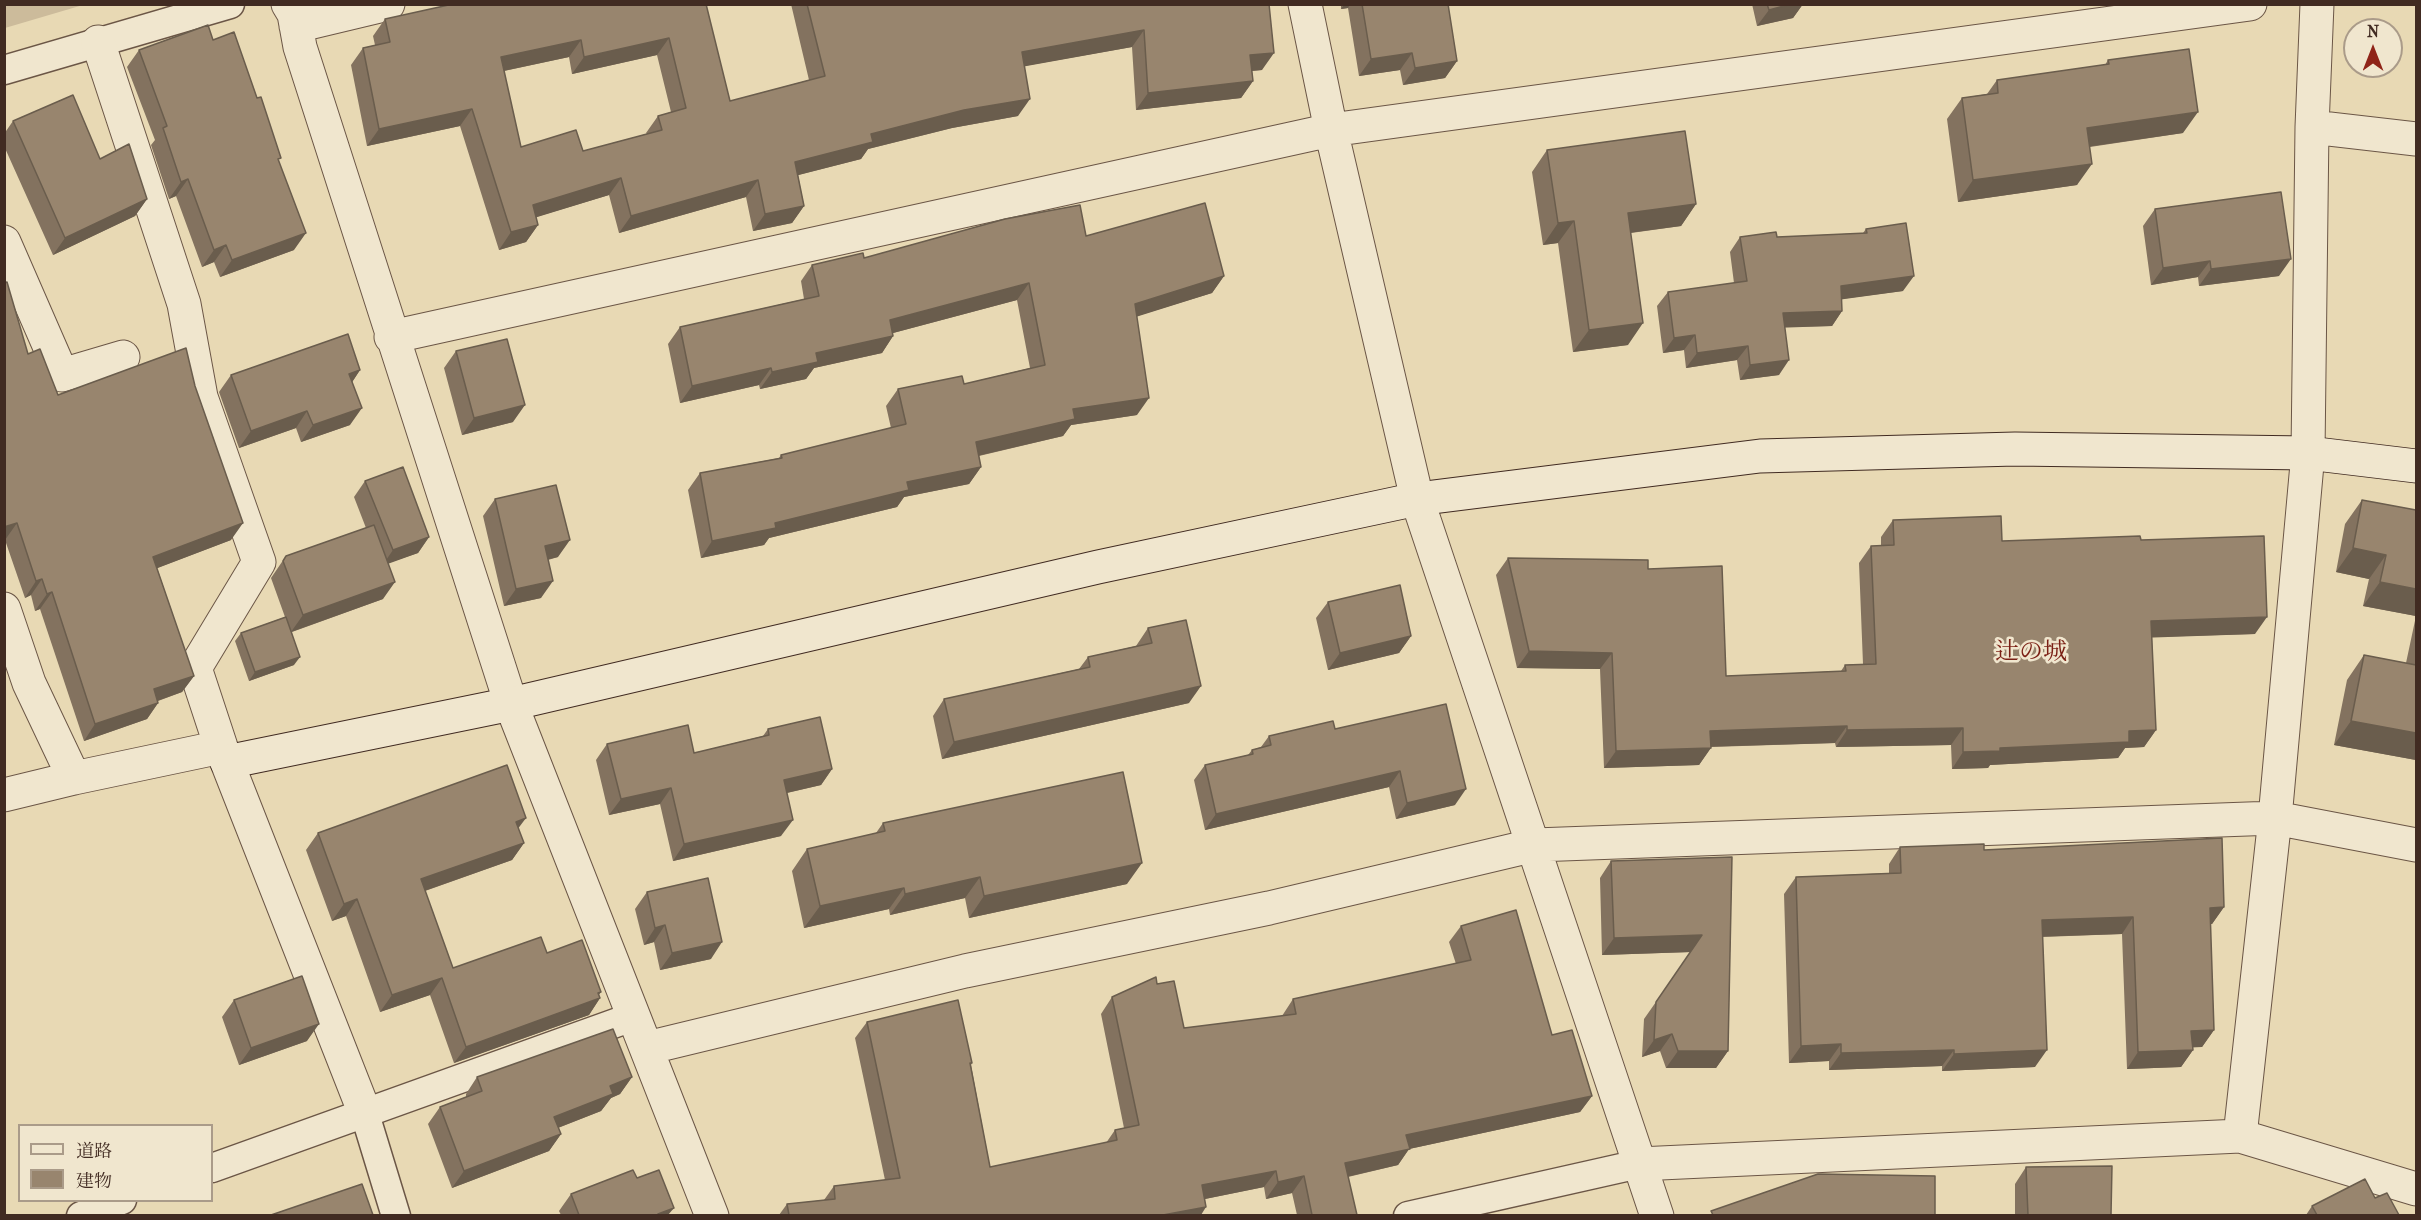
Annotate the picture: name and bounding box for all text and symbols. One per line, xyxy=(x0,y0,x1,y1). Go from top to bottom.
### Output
north arrow xyxy=(2343,18,2403,78)
text: N xyxy=(2367,22,2379,41)
district label: 辻の城 xyxy=(1995,639,2067,667)
legend xyxy=(18,1124,213,1202)
text: 道路 xyxy=(76,1141,112,1162)
text: 建物 xyxy=(76,1171,112,1192)

